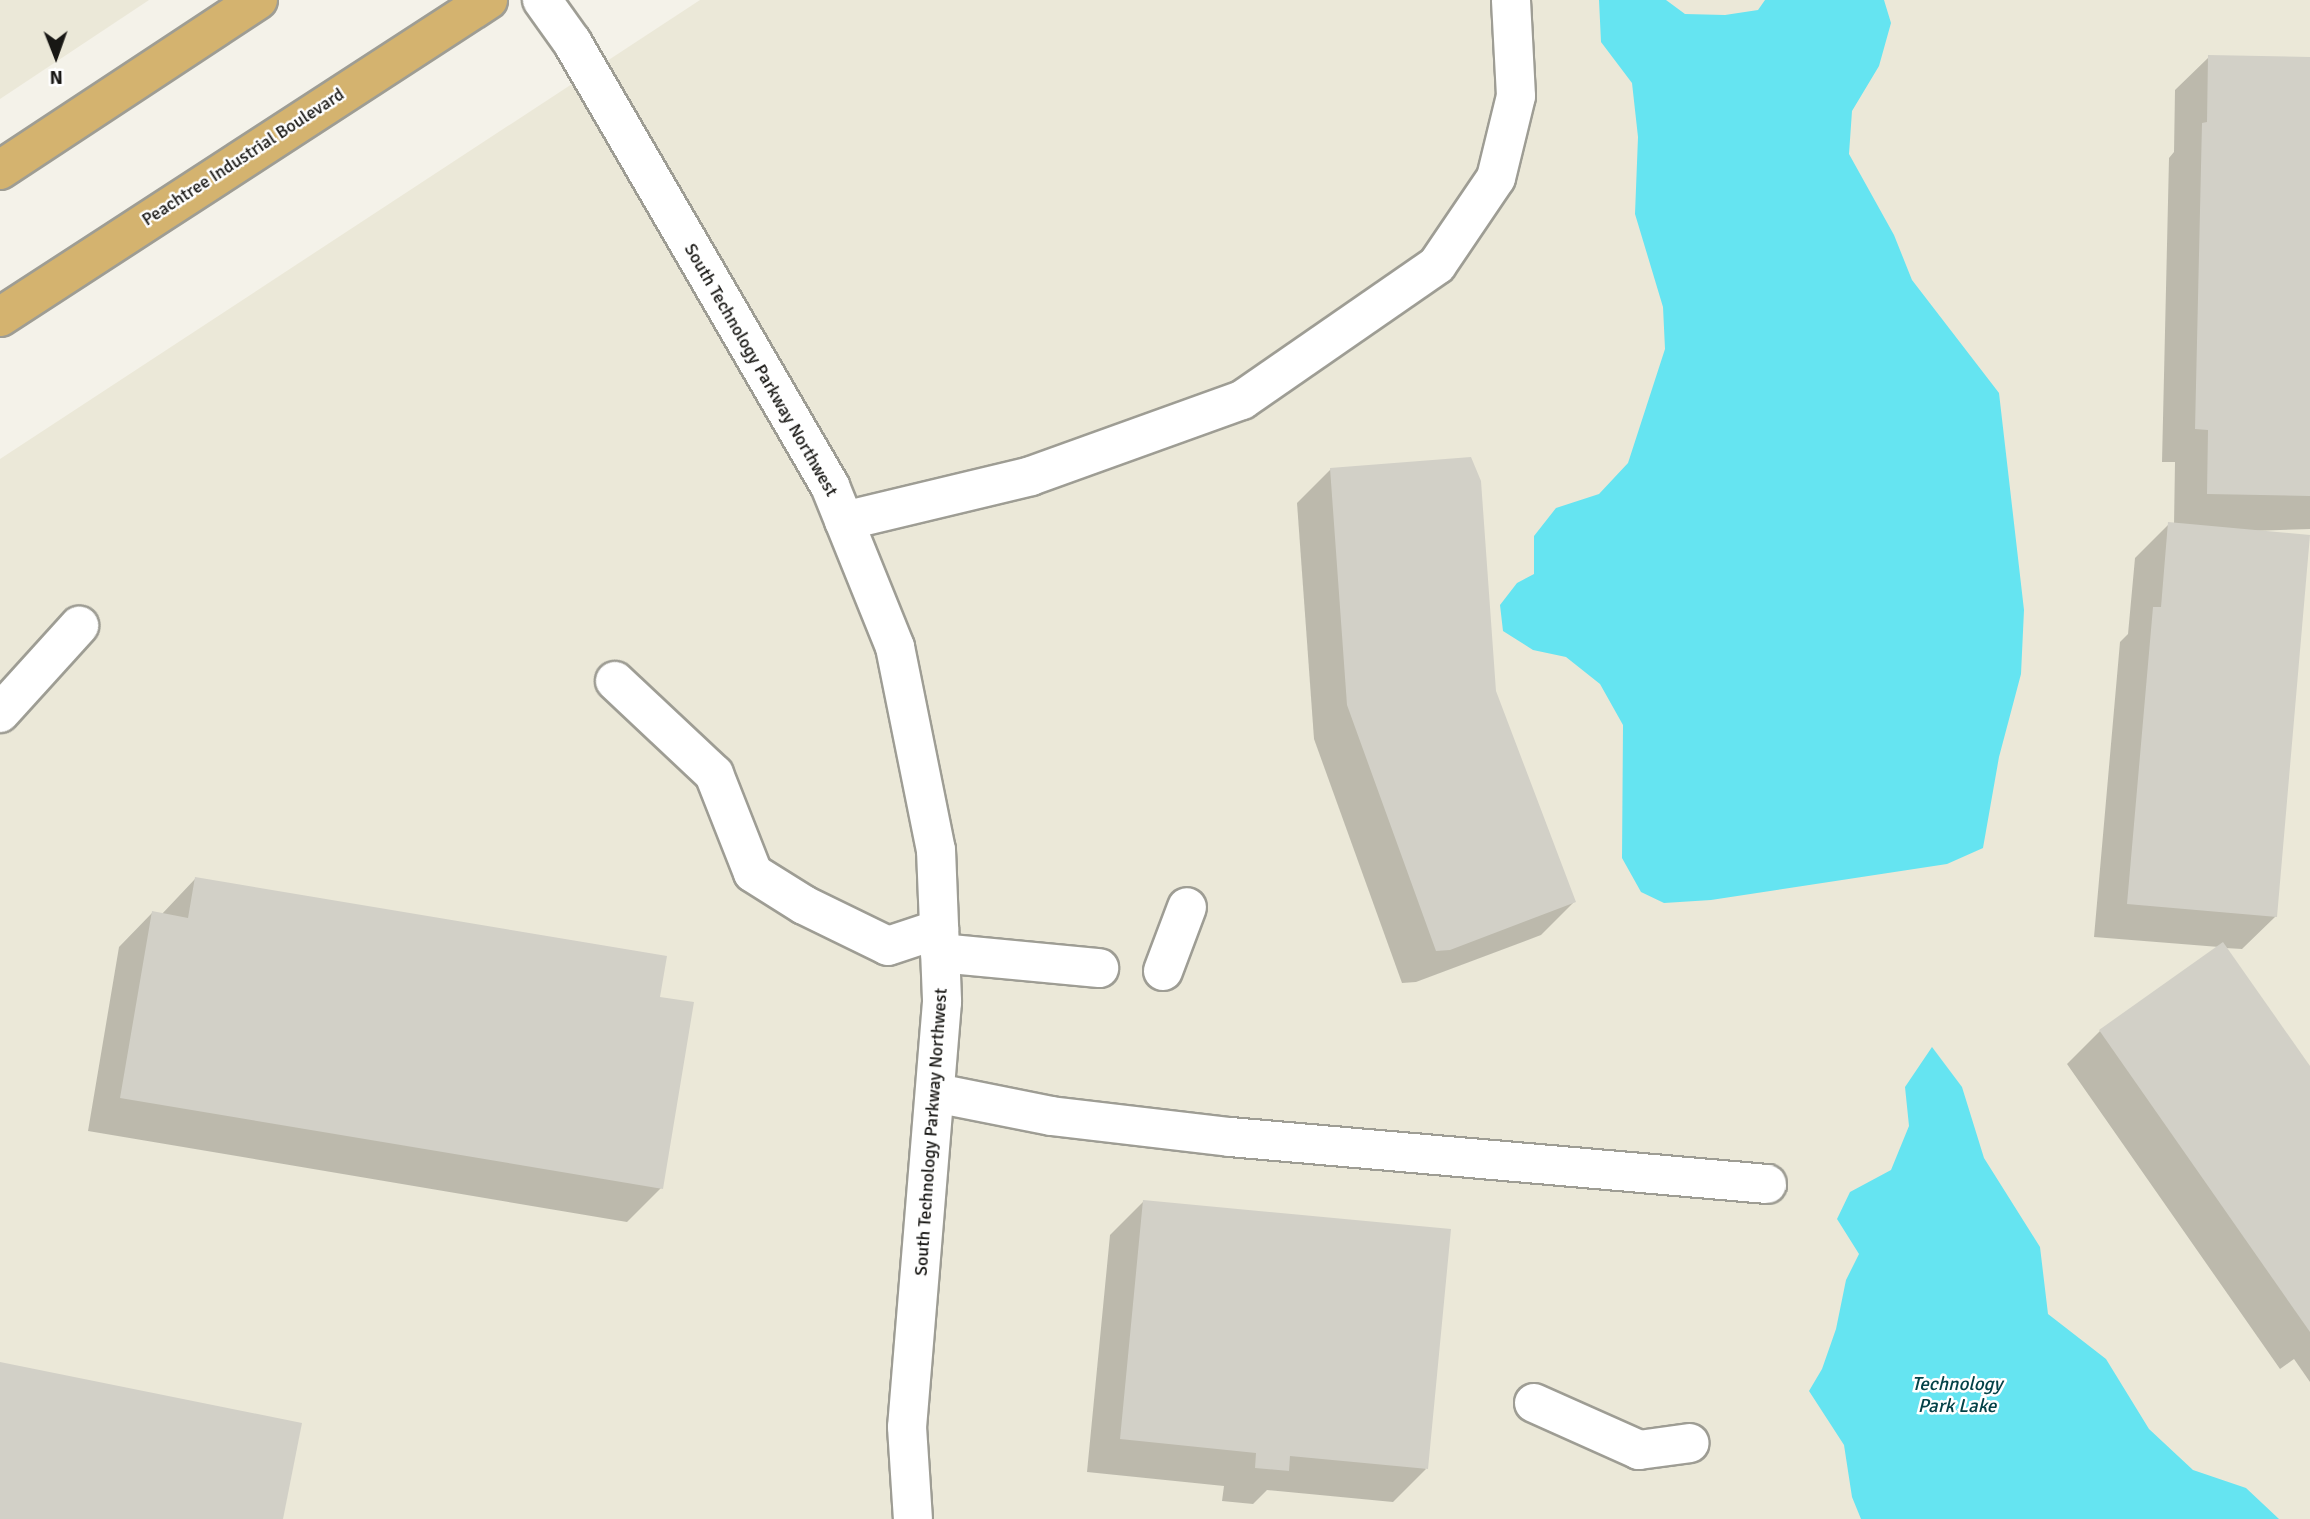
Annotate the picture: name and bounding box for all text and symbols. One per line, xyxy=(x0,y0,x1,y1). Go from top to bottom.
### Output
north arrow xyxy=(21,21,91,91)
text: N xyxy=(50,65,63,89)
street label: Peachtree Industrial Boulevard xyxy=(138,83,348,231)
street label: South Technology Parkway Northwest xyxy=(680,240,842,500)
street label: South Technology Parkway Northwest xyxy=(910,987,952,1277)
water label: Technology Park Lake xyxy=(1911,1374,2003,1418)

